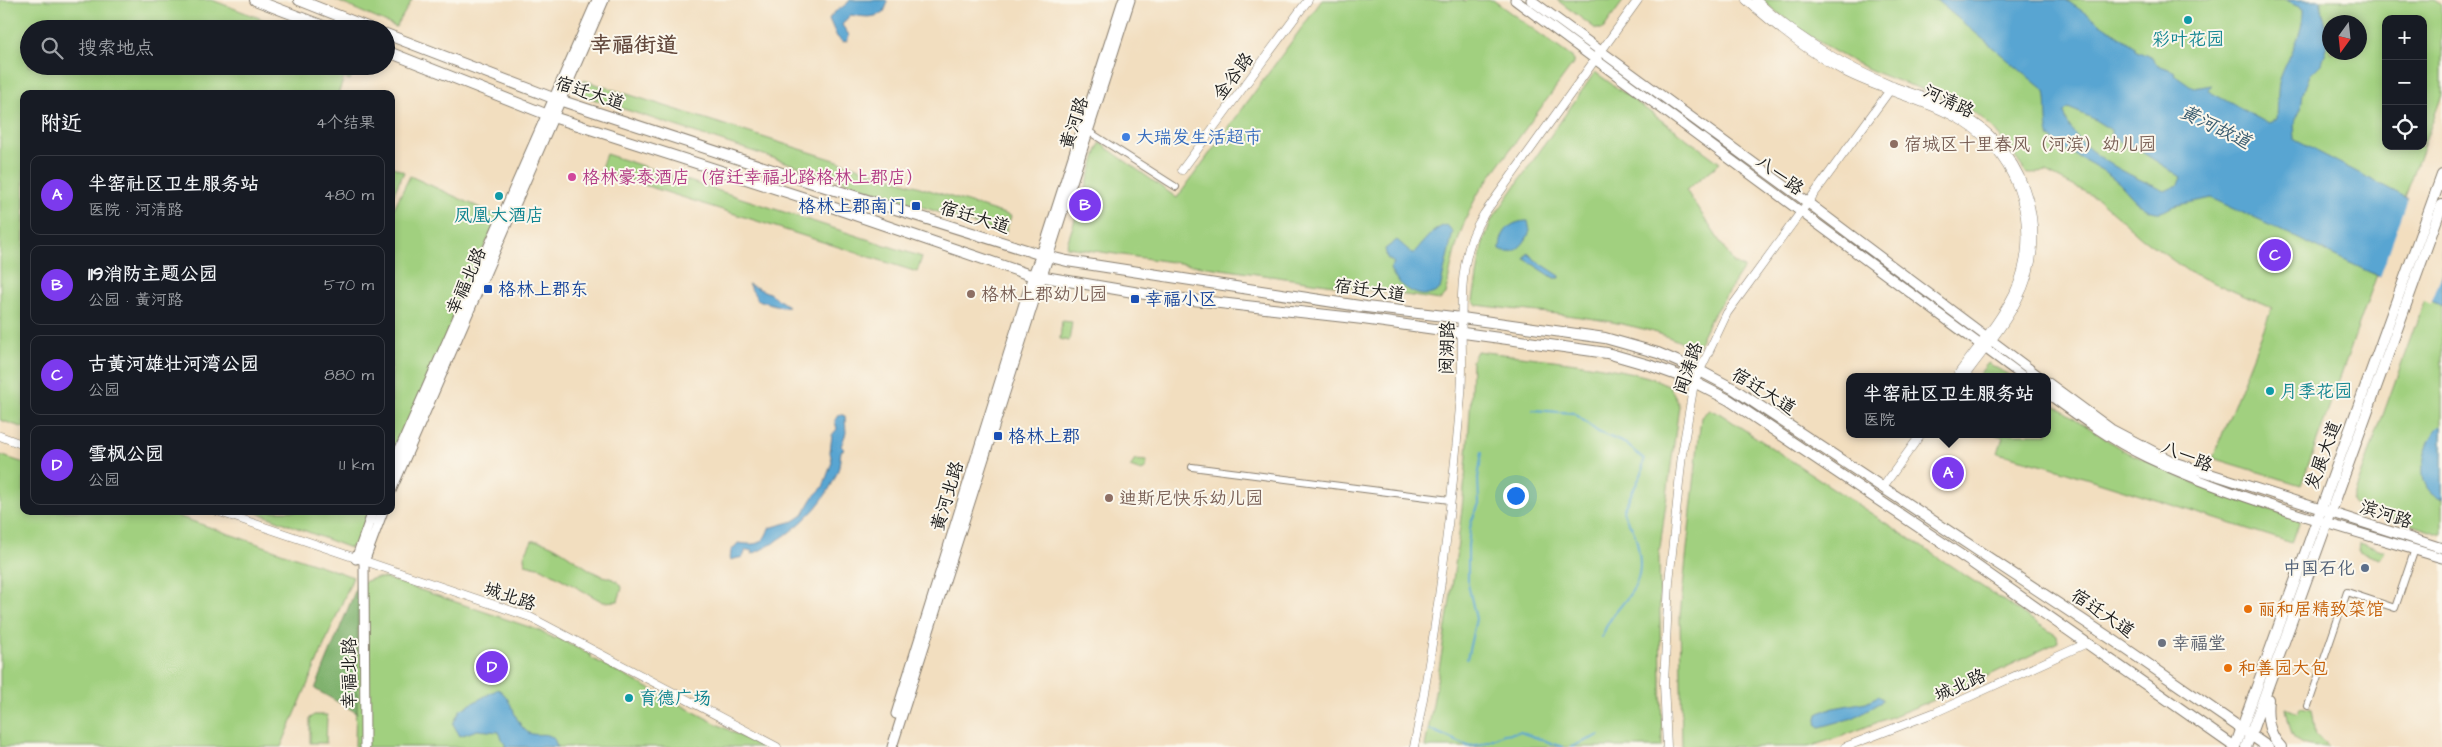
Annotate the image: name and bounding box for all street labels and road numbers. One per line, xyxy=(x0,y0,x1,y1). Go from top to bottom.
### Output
street label: 金谷路 xyxy=(1207,47,1260,105)
street label: 宿迁大道 xyxy=(552,70,628,116)
street label: 河清路 xyxy=(1919,79,1979,124)
street label: 黄河路 xyxy=(1054,94,1095,153)
street label: 八一路 xyxy=(1751,149,1809,201)
street label: 宿迁大道 xyxy=(937,195,1013,240)
street label: 幸福北路 xyxy=(440,243,493,319)
street label: 宿迁大道 xyxy=(1333,273,1407,308)
street label: 阅湖路 xyxy=(1435,321,1460,375)
street label: 闻涛路 xyxy=(1668,339,1709,398)
street label: 宿迁大道 xyxy=(1727,362,1801,421)
street label: 发展大道 xyxy=(2299,417,2348,493)
street label: 八一路 xyxy=(2157,435,2217,478)
street label: 黄河北路 xyxy=(925,458,970,534)
street label: 滨河路 xyxy=(2356,494,2415,535)
street label: 城北路 xyxy=(480,576,539,617)
street label: 宿迁大道 xyxy=(2066,583,2140,644)
street label: 幸福北路 xyxy=(337,637,362,709)
street label: 城北路 xyxy=(1930,663,1990,708)

